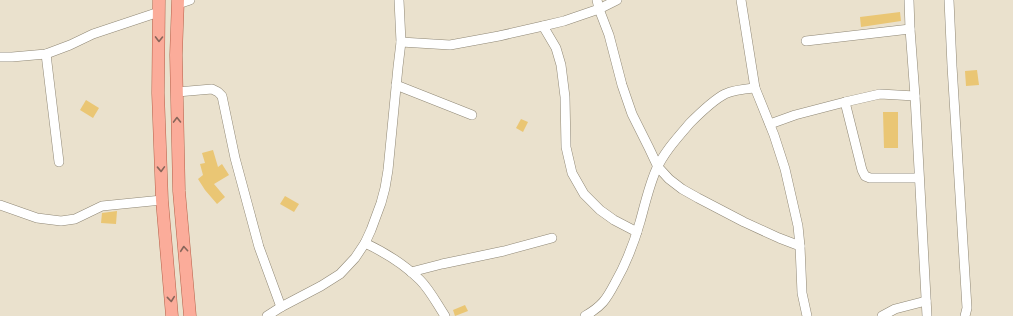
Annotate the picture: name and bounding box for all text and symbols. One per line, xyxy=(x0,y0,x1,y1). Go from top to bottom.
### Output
one-way arrow xyxy=(154,36,163,42)
one-way arrow xyxy=(173,117,182,123)
one-way arrow xyxy=(156,166,165,172)
one-way arrow xyxy=(179,246,188,252)
one-way arrow xyxy=(166,295,175,302)

